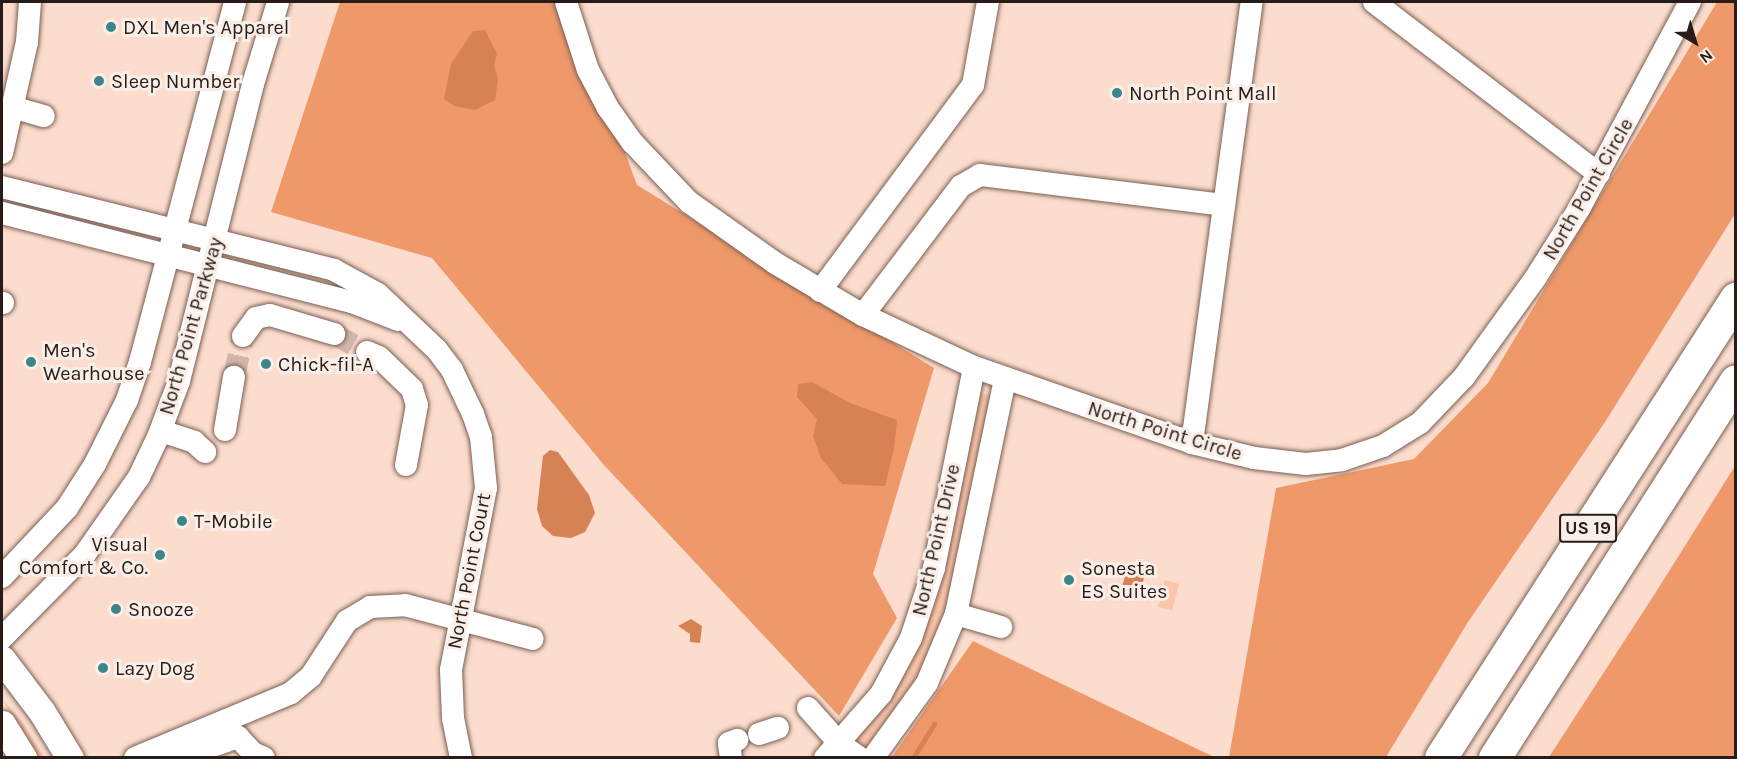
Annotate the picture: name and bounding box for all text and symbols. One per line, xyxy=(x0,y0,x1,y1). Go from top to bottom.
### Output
north arrow xyxy=(1665,12,1725,72)
place label: DXL Men's Apparel xyxy=(123,15,289,39)
marker: DXL Men's Apparel xyxy=(104,20,118,34)
text: N xyxy=(1696,46,1717,68)
place label: Sleep Number xyxy=(111,69,240,93)
marker: Sleep Number xyxy=(92,74,106,88)
place label: North Point Mall xyxy=(1129,81,1277,105)
marker: North Point Mall xyxy=(1110,86,1124,100)
street label: North Point Circle xyxy=(1538,114,1638,264)
street label: North Point Parkway xyxy=(154,234,228,418)
place label: Men's Wearhouse xyxy=(43,338,145,385)
place label: Chick-fil-A xyxy=(278,352,374,376)
marker: Men's Wearhouse xyxy=(24,355,38,369)
marker: Chick-fil-A xyxy=(259,357,273,371)
street label: North Point Circle xyxy=(1085,396,1245,466)
street label: North Point Drive xyxy=(907,462,965,618)
street label: North Point Court xyxy=(442,491,496,651)
place label: T-Mobile xyxy=(194,509,273,533)
road number: US 19 xyxy=(1558,513,1618,543)
marker: T-Mobile xyxy=(175,514,189,528)
place label: Visual Comfort & Co. xyxy=(19,532,148,579)
marker: Visual Comfort & Co. xyxy=(153,548,167,562)
place label: Sonesta ES Suites xyxy=(1081,556,1168,603)
marker: Sonesta ES Suites xyxy=(1062,573,1076,587)
place label: Snooze xyxy=(128,597,194,621)
marker: Snooze xyxy=(109,602,123,616)
place label: Lazy Dog xyxy=(115,656,194,680)
marker: Lazy Dog xyxy=(96,661,110,675)

